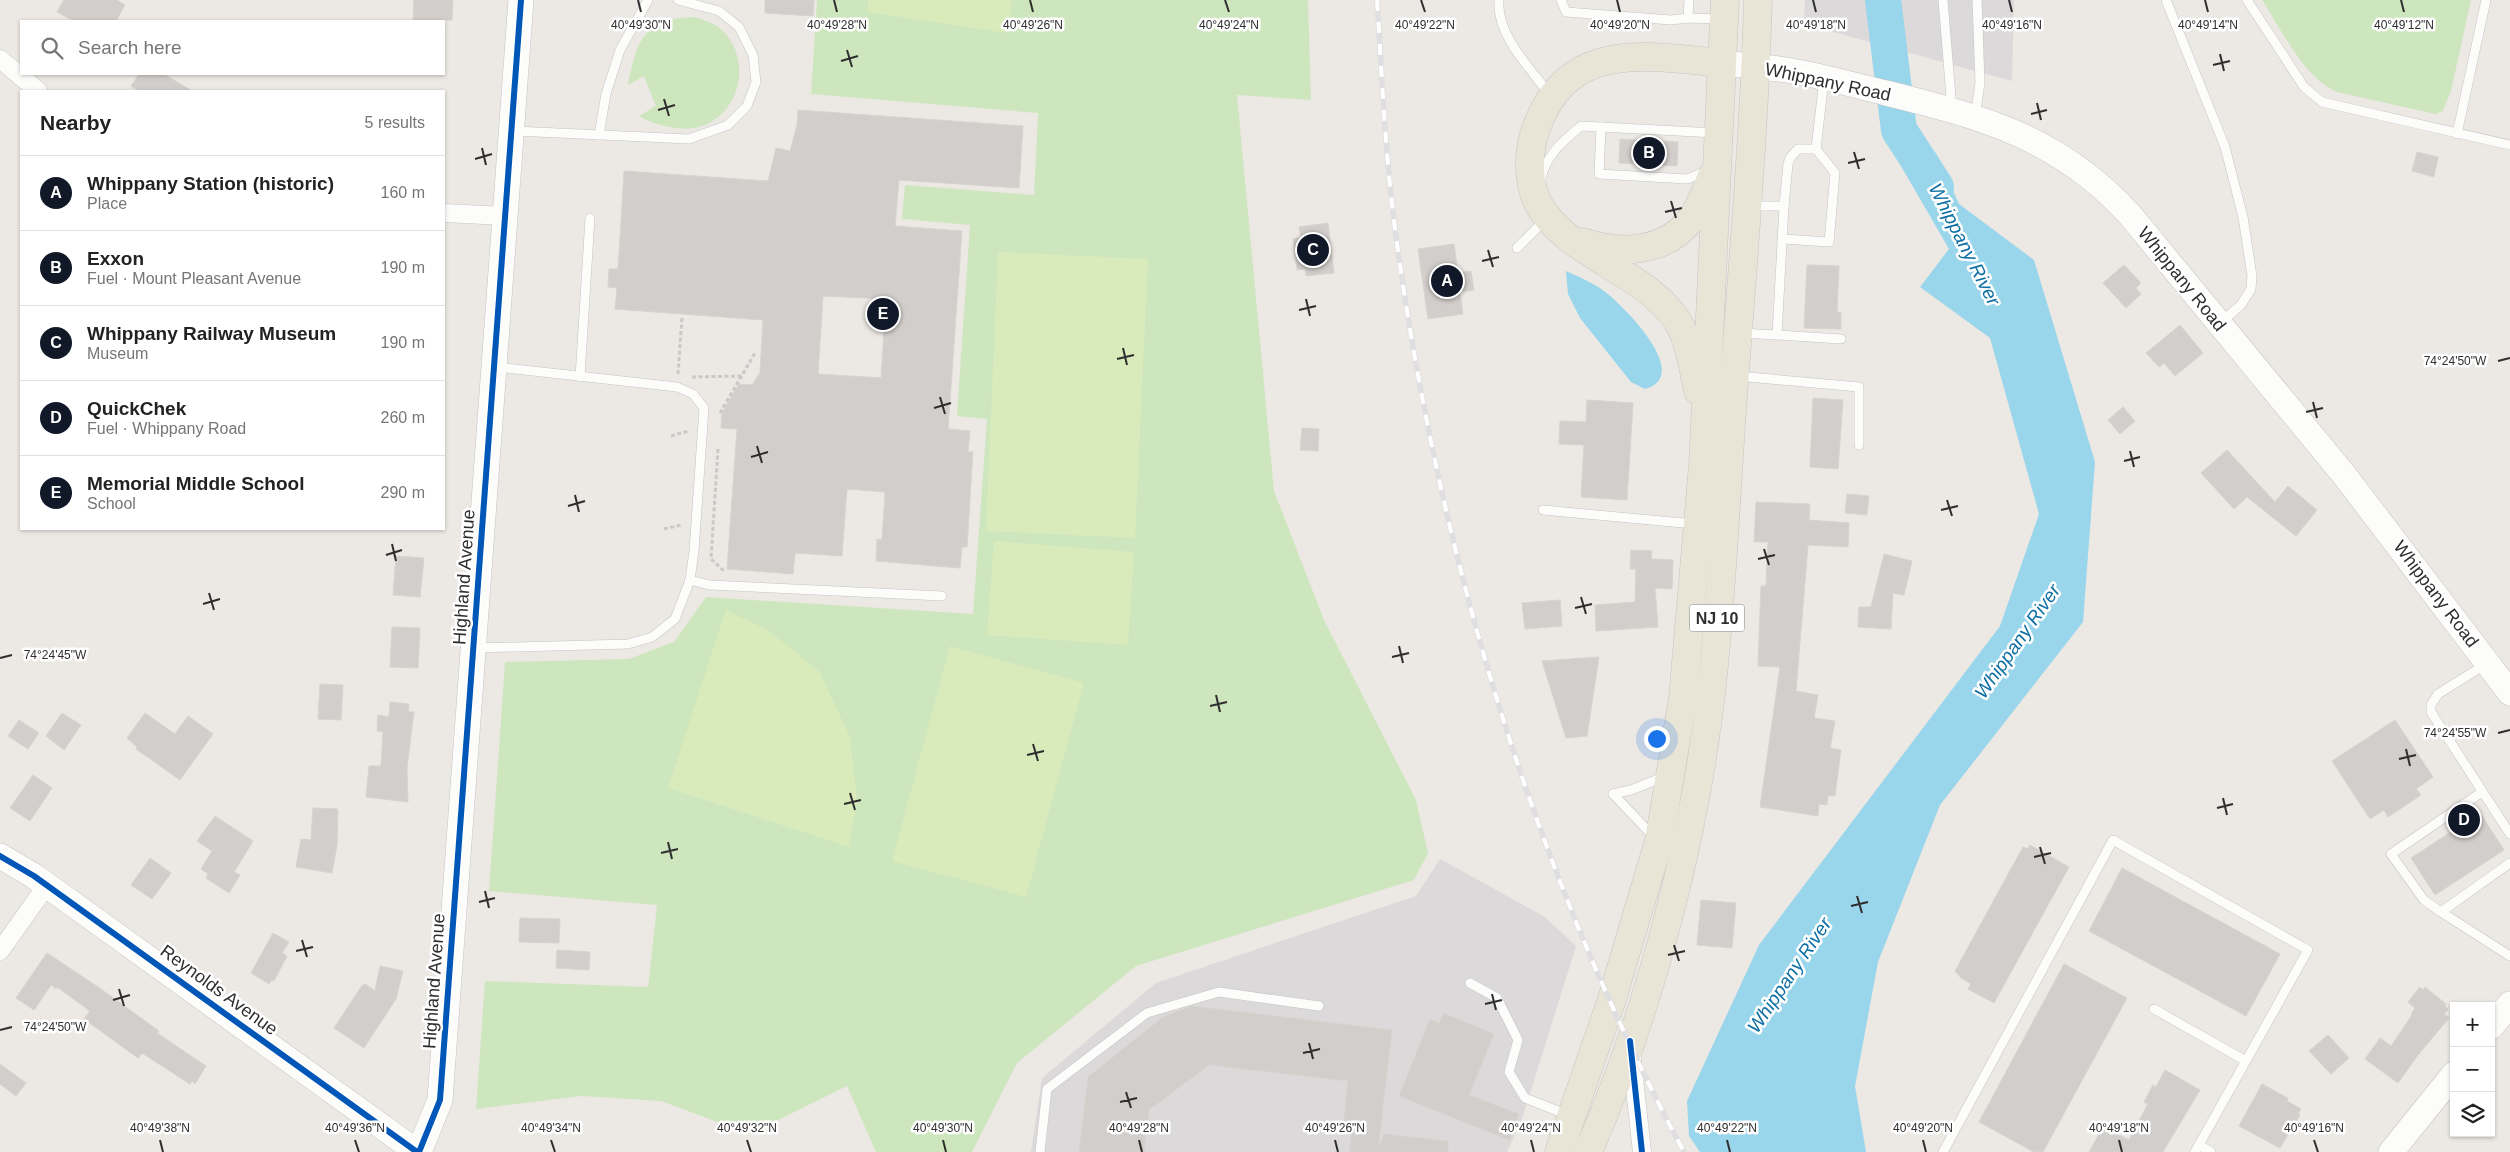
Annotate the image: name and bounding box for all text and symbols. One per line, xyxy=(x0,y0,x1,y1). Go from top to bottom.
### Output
text: 40°49'30"N xyxy=(611,18,671,32)
text: 40°49'28"N xyxy=(807,18,867,32)
text: 40°49'26"N xyxy=(1003,18,1063,32)
text: 40°49'24"N xyxy=(1199,18,1259,32)
text: 40°49'22"N xyxy=(1395,18,1455,32)
text: 40°49'20"N xyxy=(1590,18,1650,32)
text: 40°49'18"N xyxy=(1786,18,1846,32)
text: 40°49'16"N xyxy=(1982,18,2042,32)
text: 40°49'14"N xyxy=(2178,18,2238,32)
text: 40°49'12"N xyxy=(2374,18,2434,32)
search box xyxy=(20,20,445,75)
icon: search xyxy=(38,34,66,62)
text: Search here xyxy=(78,37,182,58)
street label: Whippany Road xyxy=(1763,59,1893,105)
text: Nearby xyxy=(40,111,111,134)
text: 5 results xyxy=(365,114,425,131)
pin: B xyxy=(1633,134,1665,172)
text: Whippany Station (historic) xyxy=(87,173,334,194)
water label: Whippany River xyxy=(1925,180,2005,309)
text: A xyxy=(50,184,62,201)
text: 160 m xyxy=(381,184,425,201)
text: Place xyxy=(87,195,127,212)
street label: Whippany Road xyxy=(2134,223,2230,335)
pin: C xyxy=(1297,231,1329,269)
text: Exxon xyxy=(87,248,144,269)
text: B xyxy=(50,259,62,276)
text: 190 m xyxy=(381,259,425,276)
pin: A xyxy=(1431,262,1463,300)
text: Fuel · Mount Pleasant Avenue xyxy=(87,270,301,287)
pin: E xyxy=(867,295,899,333)
text: Whippany Railway Museum xyxy=(87,323,336,344)
text: C xyxy=(50,334,62,351)
text: 190 m xyxy=(381,334,425,351)
text: Museum xyxy=(87,345,148,362)
text: 74°24'50"W xyxy=(2424,354,2487,368)
text: QuickChek xyxy=(87,398,186,419)
text: D xyxy=(50,409,62,426)
text: 260 m xyxy=(381,409,425,426)
text: Fuel · Whippany Road xyxy=(87,420,246,437)
text: Memorial Middle School xyxy=(87,473,304,494)
text: E xyxy=(51,484,61,501)
text: 290 m xyxy=(381,484,425,501)
text: School xyxy=(87,495,136,512)
street label: Highland Avenue xyxy=(449,509,479,645)
street label: Whippany Road xyxy=(2389,537,2483,651)
water label: Whippany River xyxy=(1970,580,2065,702)
road number: NJ 10 xyxy=(1690,604,1744,632)
text: 74°24'45"W xyxy=(24,648,87,662)
your location xyxy=(1644,726,1670,752)
text: 74°24'55"W xyxy=(2424,726,2487,740)
pin: D xyxy=(2448,801,2480,839)
street label: Highland Avenue xyxy=(419,913,449,1049)
water label: Whippany River xyxy=(1743,913,1836,1037)
street label: Reynolds Avenue xyxy=(157,941,281,1039)
map controls xyxy=(2450,1002,2495,1137)
button: + xyxy=(2450,1002,2495,1047)
text: 74°24'50"W xyxy=(24,1020,87,1034)
button: − xyxy=(2450,1047,2495,1092)
button: layers xyxy=(2450,1092,2495,1137)
text: 40°49'38"N xyxy=(130,1121,190,1135)
text: 40°49'36"N xyxy=(325,1121,385,1135)
text: 40°49'34"N xyxy=(521,1121,581,1135)
text: 40°49'32"N xyxy=(717,1121,777,1135)
text: 40°49'30"N xyxy=(913,1121,973,1135)
text: 40°49'28"N xyxy=(1109,1121,1169,1135)
text: 40°49'26"N xyxy=(1305,1121,1365,1135)
text: 40°49'24"N xyxy=(1501,1121,1561,1135)
text: 40°49'22"N xyxy=(1697,1121,1757,1135)
text: 40°49'20"N xyxy=(1893,1121,1953,1135)
text: 40°49'18"N xyxy=(2089,1121,2149,1135)
text: 40°49'16"N xyxy=(2284,1121,2344,1135)

